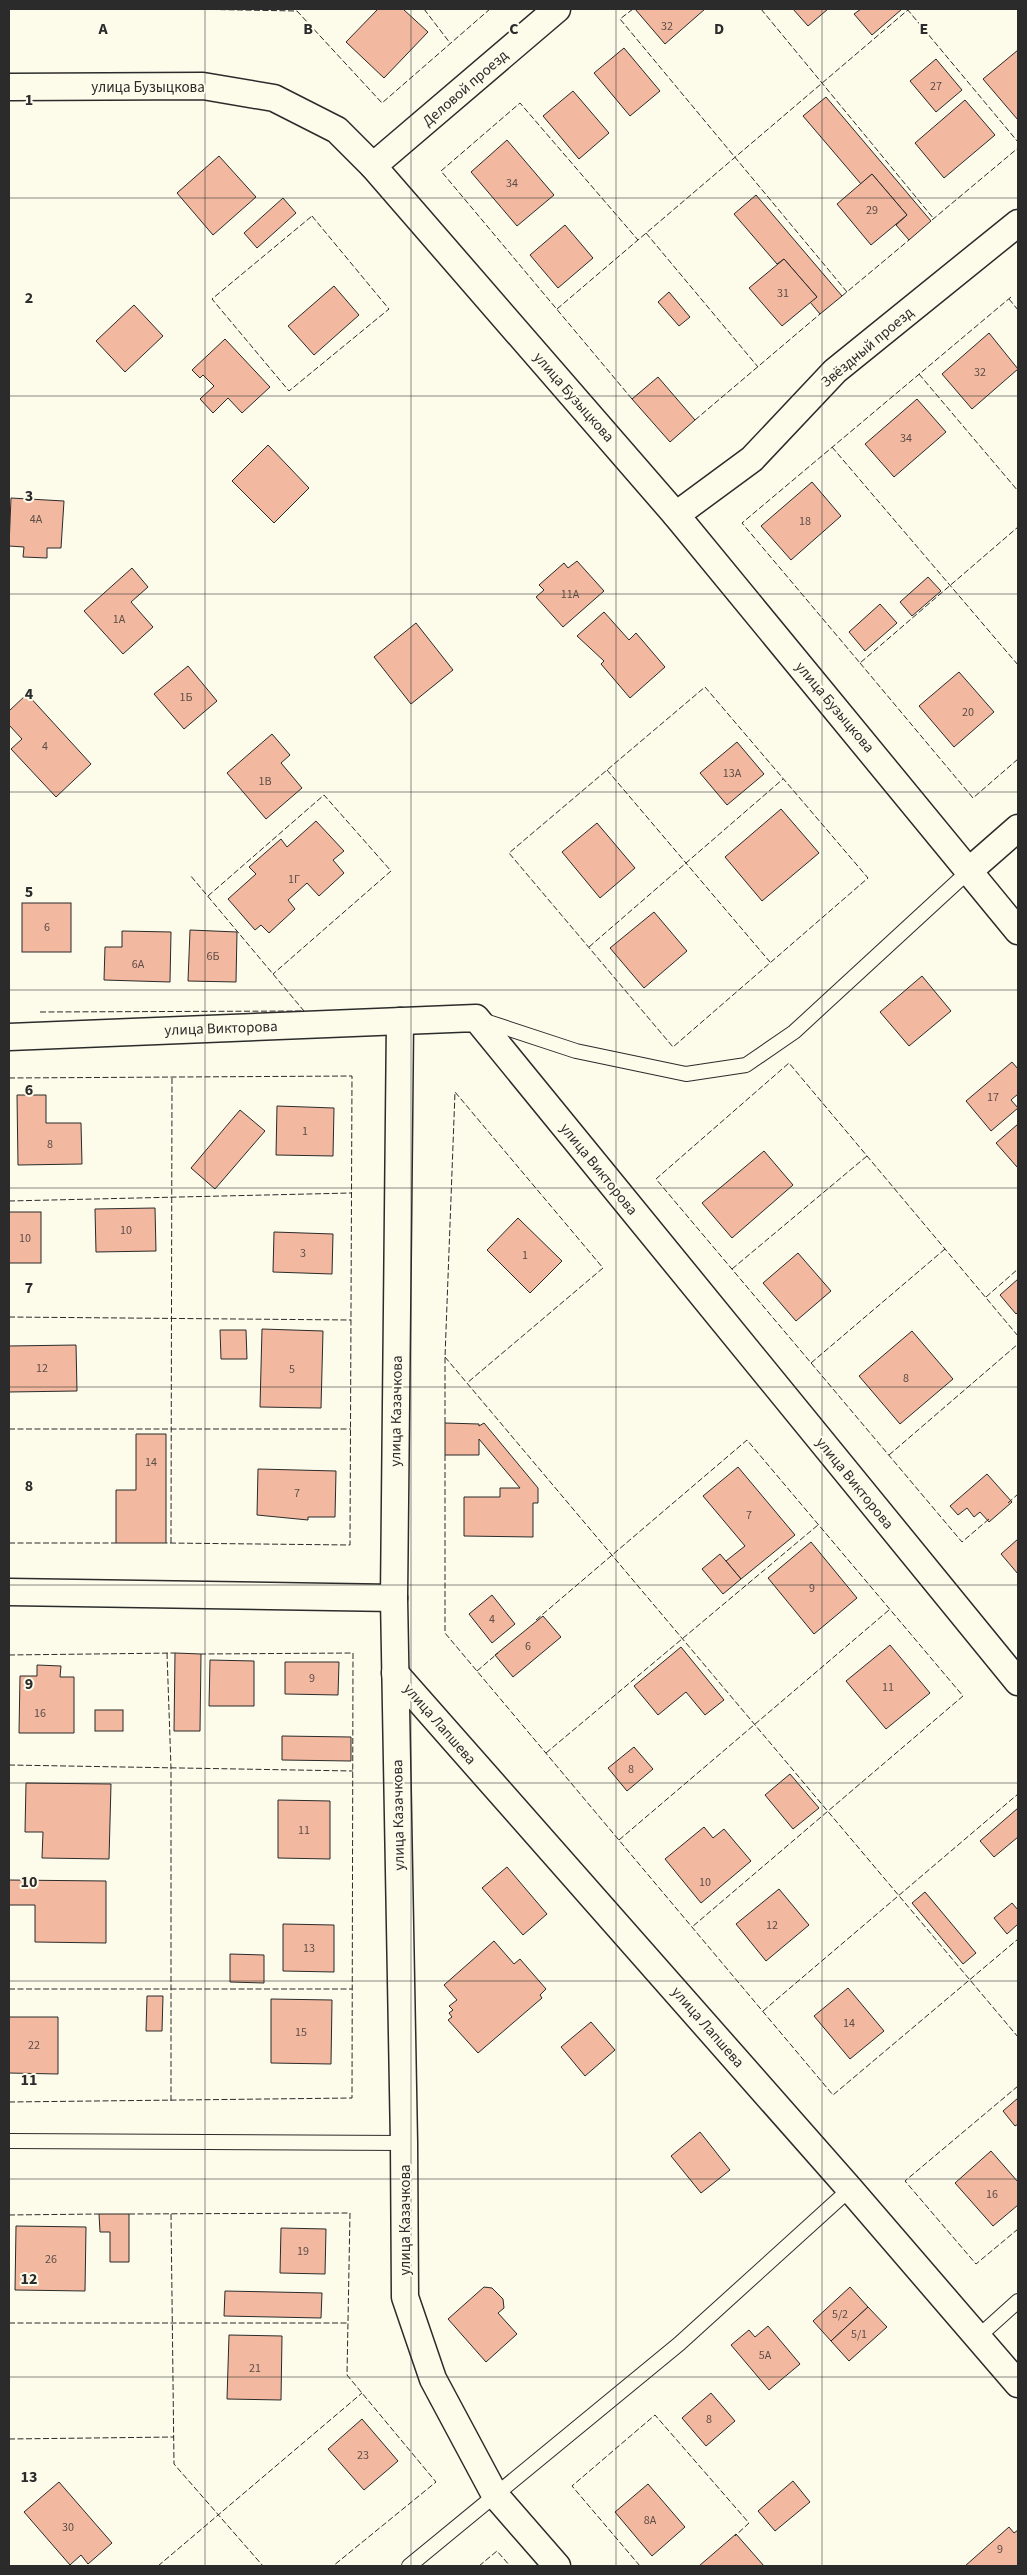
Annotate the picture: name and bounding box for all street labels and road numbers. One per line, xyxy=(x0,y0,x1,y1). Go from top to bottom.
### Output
street label: Деловой проезд xyxy=(418,45,513,132)
street label: улица Бузыцкова xyxy=(91,77,205,98)
street label: Звёздный проезд xyxy=(816,302,918,392)
street label: улица Бузыцкова xyxy=(528,348,619,447)
street label: улица Бузыцкова xyxy=(790,657,879,758)
street label: улица Викторова xyxy=(164,1016,278,1041)
street label: улица Викторова xyxy=(555,1119,642,1220)
street label: улица Казачкова xyxy=(385,1355,408,1467)
street label: улица Викторова xyxy=(811,1433,898,1534)
street label: улица Лапшева xyxy=(398,1679,481,1770)
street label: улица Казачкова xyxy=(387,1759,410,1871)
street label: улица Лапшева xyxy=(666,1982,749,2073)
street label: улица Казачкова xyxy=(395,2164,416,2276)

